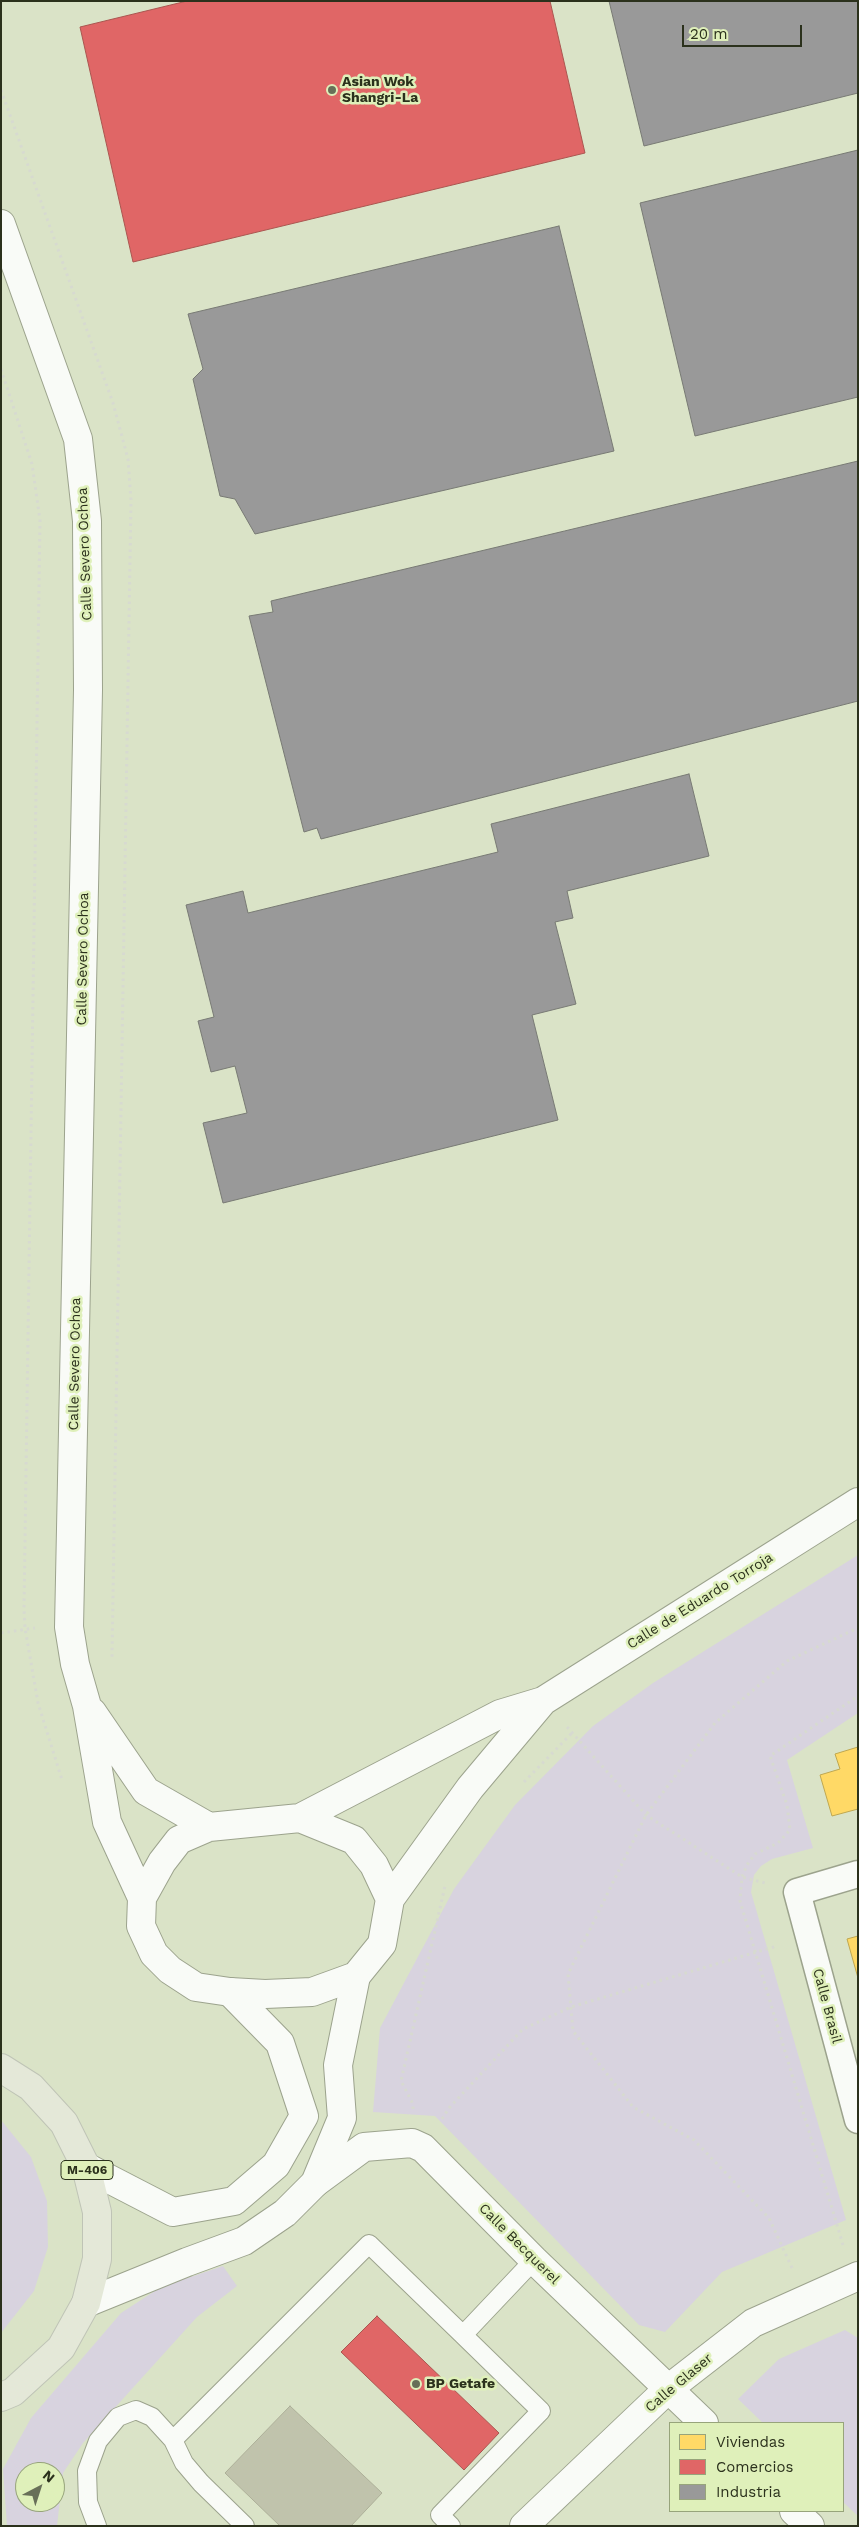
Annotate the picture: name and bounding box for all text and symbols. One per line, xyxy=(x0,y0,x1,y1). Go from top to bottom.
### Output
scale bar xyxy=(684,15,804,47)
text: 20 m xyxy=(690,25,728,43)
place label: Asian Wok Shangri-La xyxy=(342,74,418,106)
marker: Asian Wok Shangri-La xyxy=(326,84,338,96)
street label: Calle Severo Ochoa xyxy=(74,487,96,621)
street label: Calle Severo Ochoa xyxy=(73,892,93,1026)
street label: Calle Severo Ochoa xyxy=(65,1297,85,1431)
street label: Calle de Eduardo Torroja xyxy=(624,1549,776,1653)
street label: Calle Brasil xyxy=(809,1967,845,2045)
road number: M-406 xyxy=(61,2160,113,2180)
street label: Calle Becquerel xyxy=(475,2200,563,2288)
street label: Calle Glaser xyxy=(642,2350,716,2416)
place label: BP Getafe xyxy=(426,2376,495,2392)
marker: BP Getafe xyxy=(410,2378,422,2390)
legend xyxy=(669,2422,844,2512)
text: Viviendas xyxy=(716,2433,785,2451)
text: Comercios xyxy=(716,2458,793,2476)
north arrow xyxy=(15,2462,65,2512)
text: N xyxy=(40,2467,58,2486)
text: Industria xyxy=(716,2483,781,2501)

